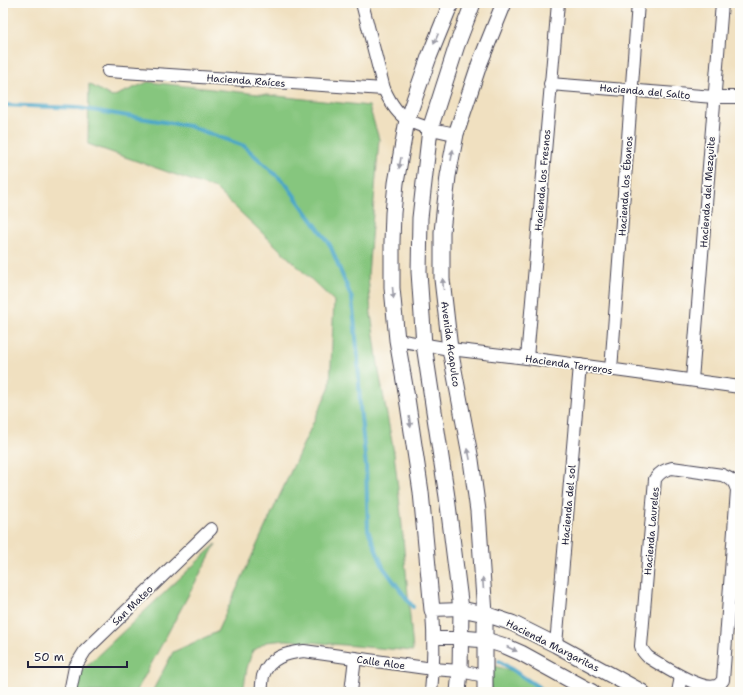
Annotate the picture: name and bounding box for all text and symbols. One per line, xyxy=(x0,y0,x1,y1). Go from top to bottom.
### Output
one-way arrow xyxy=(433,33,439,45)
street label: Hacienda Raíces xyxy=(206,71,286,90)
street label: Hacienda del Salto xyxy=(599,81,691,102)
street label: Hacienda los Fresnos xyxy=(532,129,553,232)
street label: Hacienda los Ébanos xyxy=(616,135,635,237)
street label: Hacienda del Mezquite xyxy=(697,136,718,248)
one-way arrow xyxy=(449,149,455,161)
one-way arrow xyxy=(397,157,403,169)
one-way arrow xyxy=(440,278,446,290)
one-way arrow xyxy=(389,287,396,299)
street label: Avenida Acapulco xyxy=(438,300,463,388)
street label: Hacienda Terreros xyxy=(524,352,613,377)
one-way arrow xyxy=(408,415,414,428)
one-way arrow xyxy=(466,448,472,460)
street label: Hacienda del sol xyxy=(559,464,578,546)
street label: Hacienda Laureles xyxy=(641,486,662,576)
one-way arrow xyxy=(480,577,487,589)
street label: San Mateo xyxy=(109,582,156,628)
street label: Hacienda Margaritas xyxy=(504,616,602,675)
scale bar xyxy=(28,643,127,669)
one-way arrow xyxy=(507,646,518,652)
text: 50 m xyxy=(34,649,64,665)
street label: Calle Aloe xyxy=(356,653,406,672)

